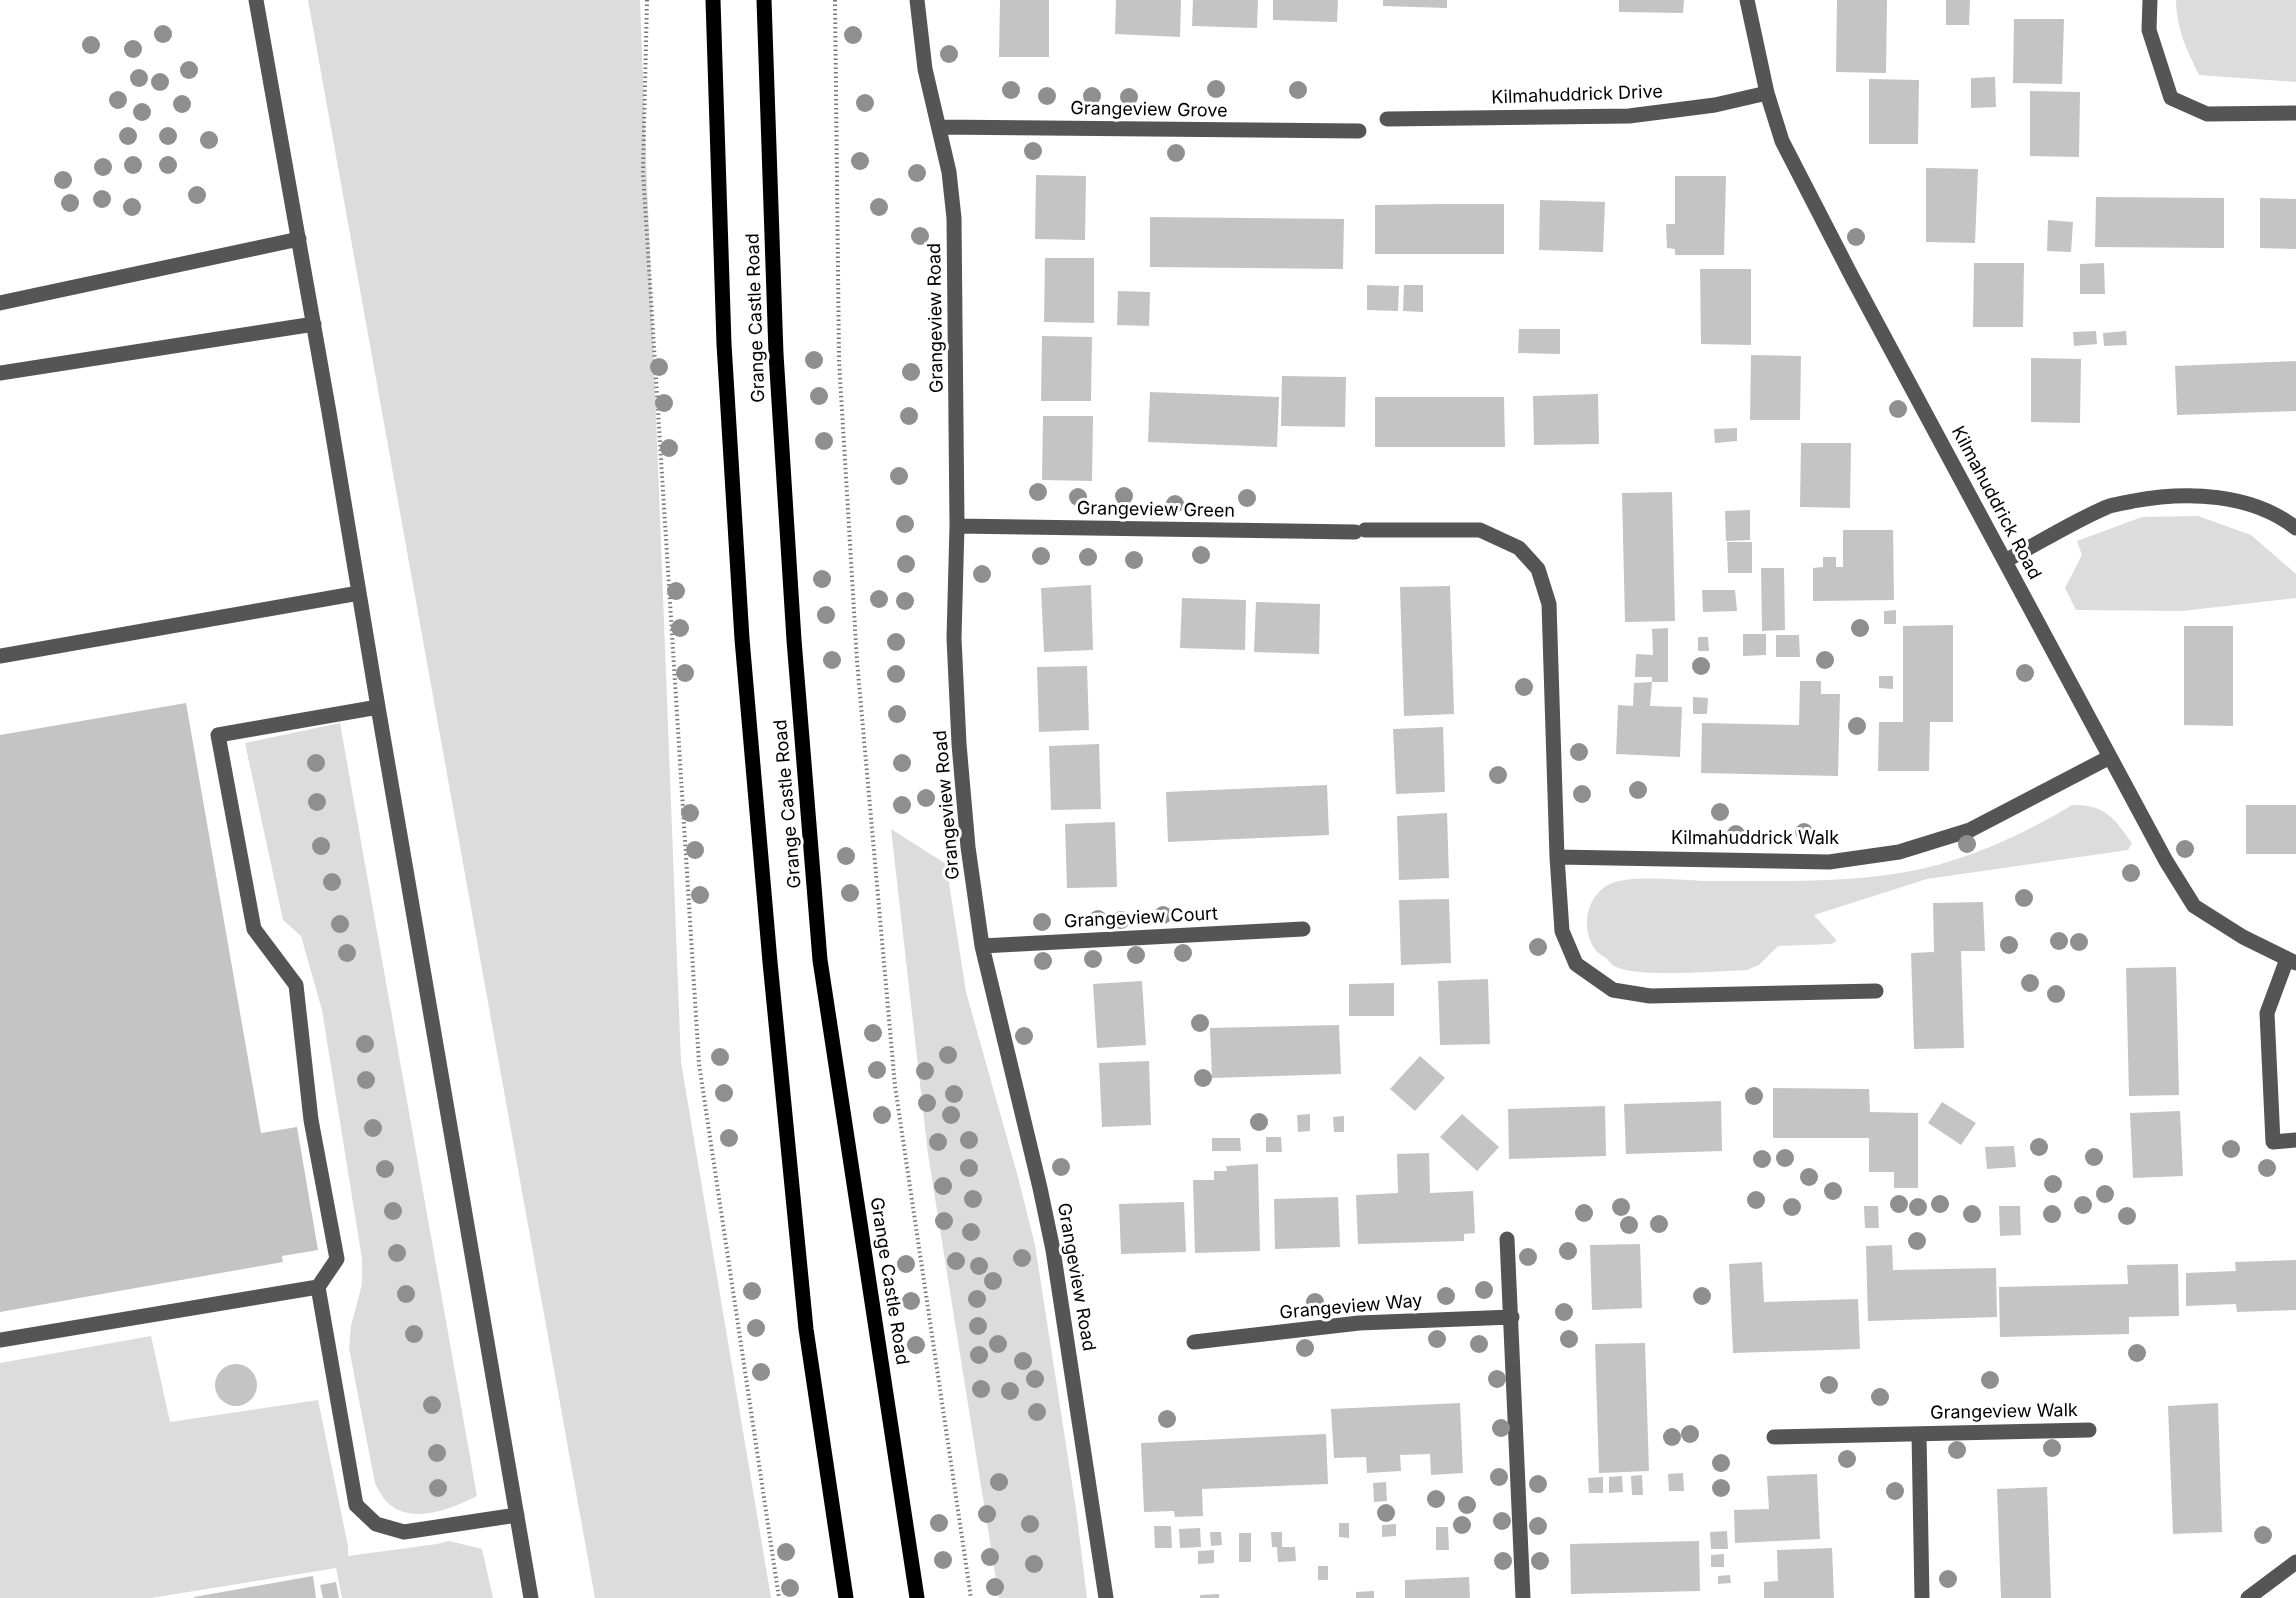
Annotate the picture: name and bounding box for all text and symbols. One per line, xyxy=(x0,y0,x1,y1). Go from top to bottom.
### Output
street label: Kilmahuddrick Drive xyxy=(1491,81,1663,109)
street label: Grangeview Grove xyxy=(1070,98,1228,122)
street label: Grange Castle Road xyxy=(742,233,770,403)
street label: Grangeview Road xyxy=(924,243,948,393)
street label: Kilmahuddrick Road xyxy=(1946,423,2046,583)
street label: Grangeview Green xyxy=(1077,498,1235,522)
street label: Grange Castle Road xyxy=(770,719,806,889)
street label: Grangeview Road xyxy=(930,729,964,881)
street label: Kilmahuddrick Walk xyxy=(1671,828,1839,850)
street label: Grangeview Court xyxy=(1063,903,1219,933)
street label: Grange Castle Road xyxy=(865,1196,913,1366)
street label: Grangeview Road xyxy=(1052,1201,1100,1353)
street label: Grangeview Way xyxy=(1279,1290,1423,1324)
street label: Grangeview Walk xyxy=(1930,1400,2078,1424)

